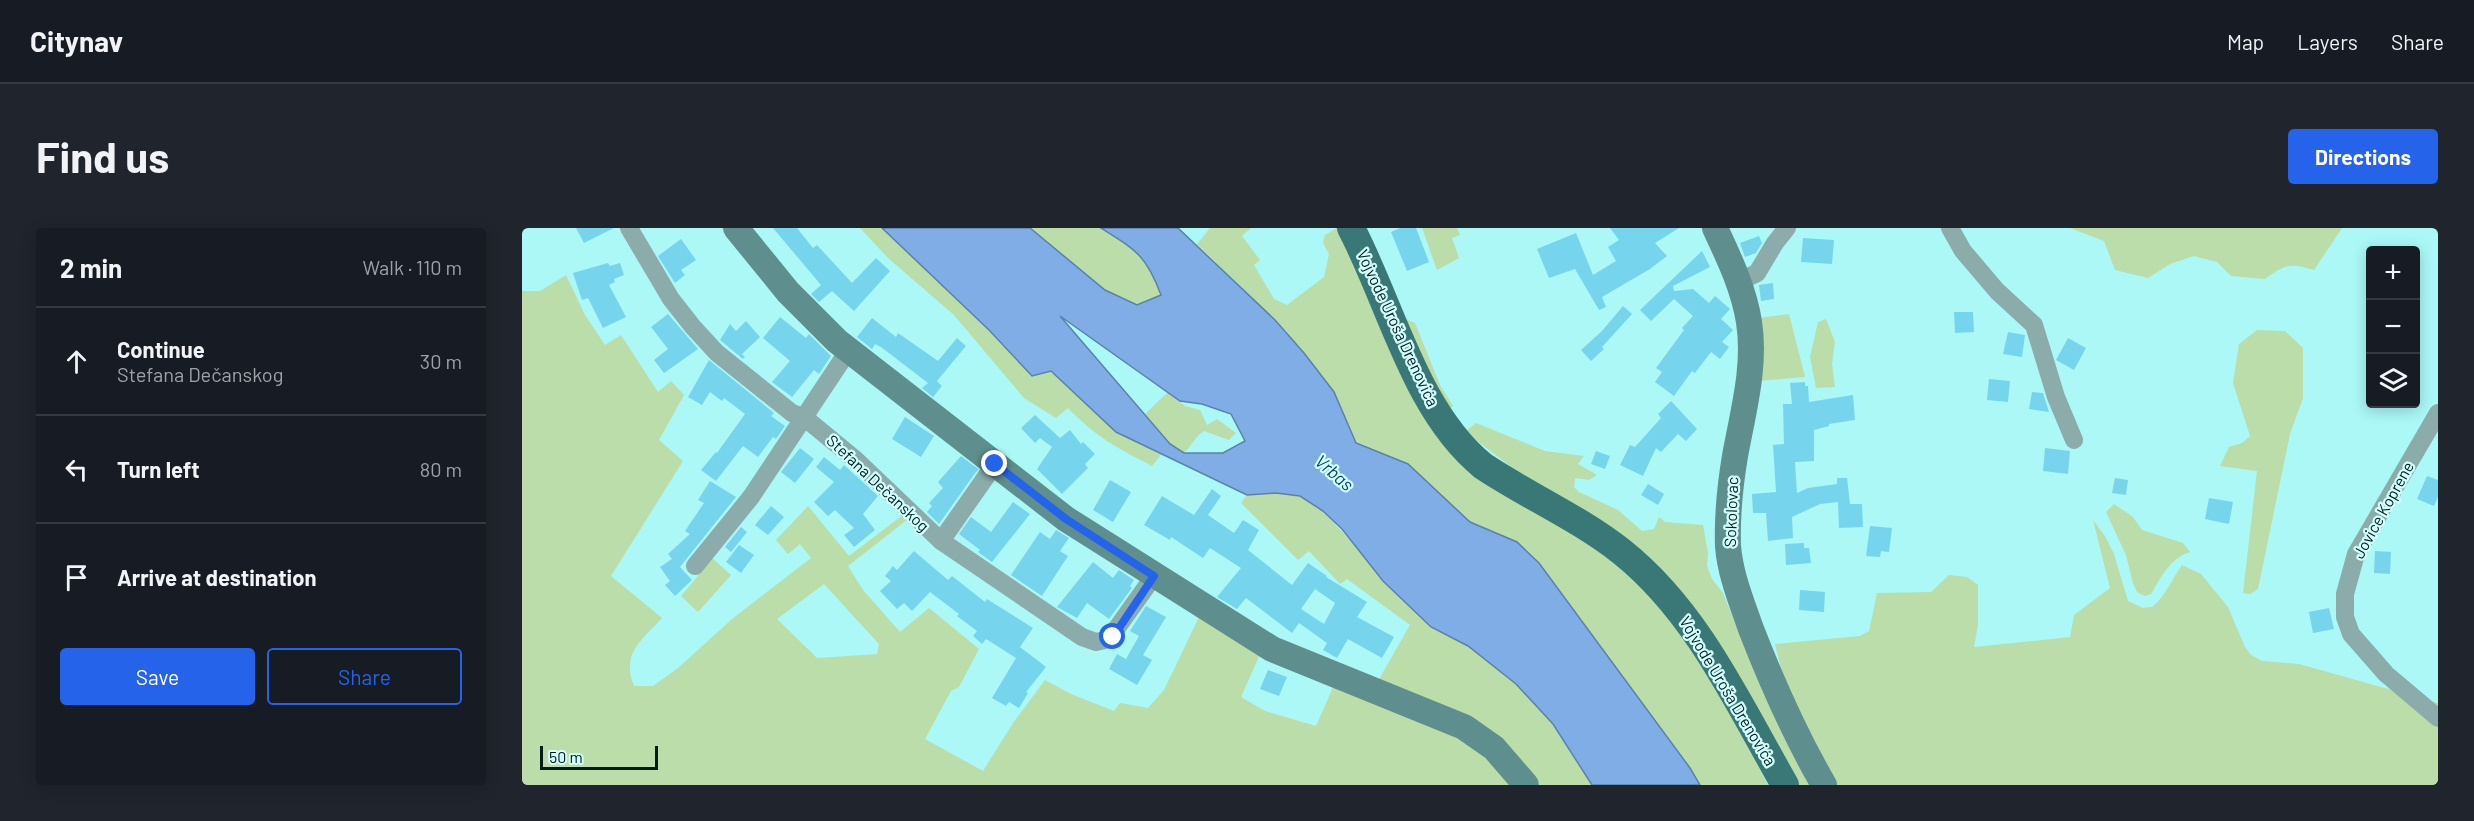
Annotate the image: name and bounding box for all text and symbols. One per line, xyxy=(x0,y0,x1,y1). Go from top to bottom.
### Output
text: Citynav xyxy=(30,24,123,58)
text: Map xyxy=(2227,29,2264,54)
text: Layers xyxy=(2297,29,2358,54)
text: Share xyxy=(2391,29,2444,54)
button: Directions xyxy=(2288,129,2438,184)
text: Find us xyxy=(36,131,169,181)
street label: Vojvode Uroša Drenovića xyxy=(1354,246,1443,409)
map controls xyxy=(2366,246,2420,408)
button: + xyxy=(2366,246,2420,300)
text: 2 min xyxy=(60,252,122,283)
text: Walk · 110 m xyxy=(362,255,462,279)
button: − xyxy=(2366,300,2420,354)
text: Continue xyxy=(117,336,205,362)
icon: ahead xyxy=(60,345,93,378)
text: 30 m xyxy=(420,349,462,373)
button: layers xyxy=(2366,354,2420,408)
text: Stefana Dečanskog xyxy=(117,362,283,386)
street label: Stefana Dečanskog xyxy=(823,430,934,535)
route end xyxy=(981,450,1007,476)
water label: Vrbas xyxy=(1311,450,1358,495)
icon: left xyxy=(60,453,93,486)
text: Turn left xyxy=(117,456,200,482)
text: 80 m xyxy=(420,457,462,481)
street label: Jovice Koprene xyxy=(2348,458,2417,561)
street label: Sokolovac xyxy=(1720,476,1741,548)
icon: arrive xyxy=(60,561,93,594)
text: Arrive at destination xyxy=(117,564,316,590)
street label: Vojvode Uroša Drenovića xyxy=(1676,613,1781,769)
route start xyxy=(1099,623,1125,649)
button: Save xyxy=(60,648,255,705)
button: Share xyxy=(267,648,462,705)
scale bar xyxy=(540,743,658,770)
text: 50 m xyxy=(549,747,583,766)

